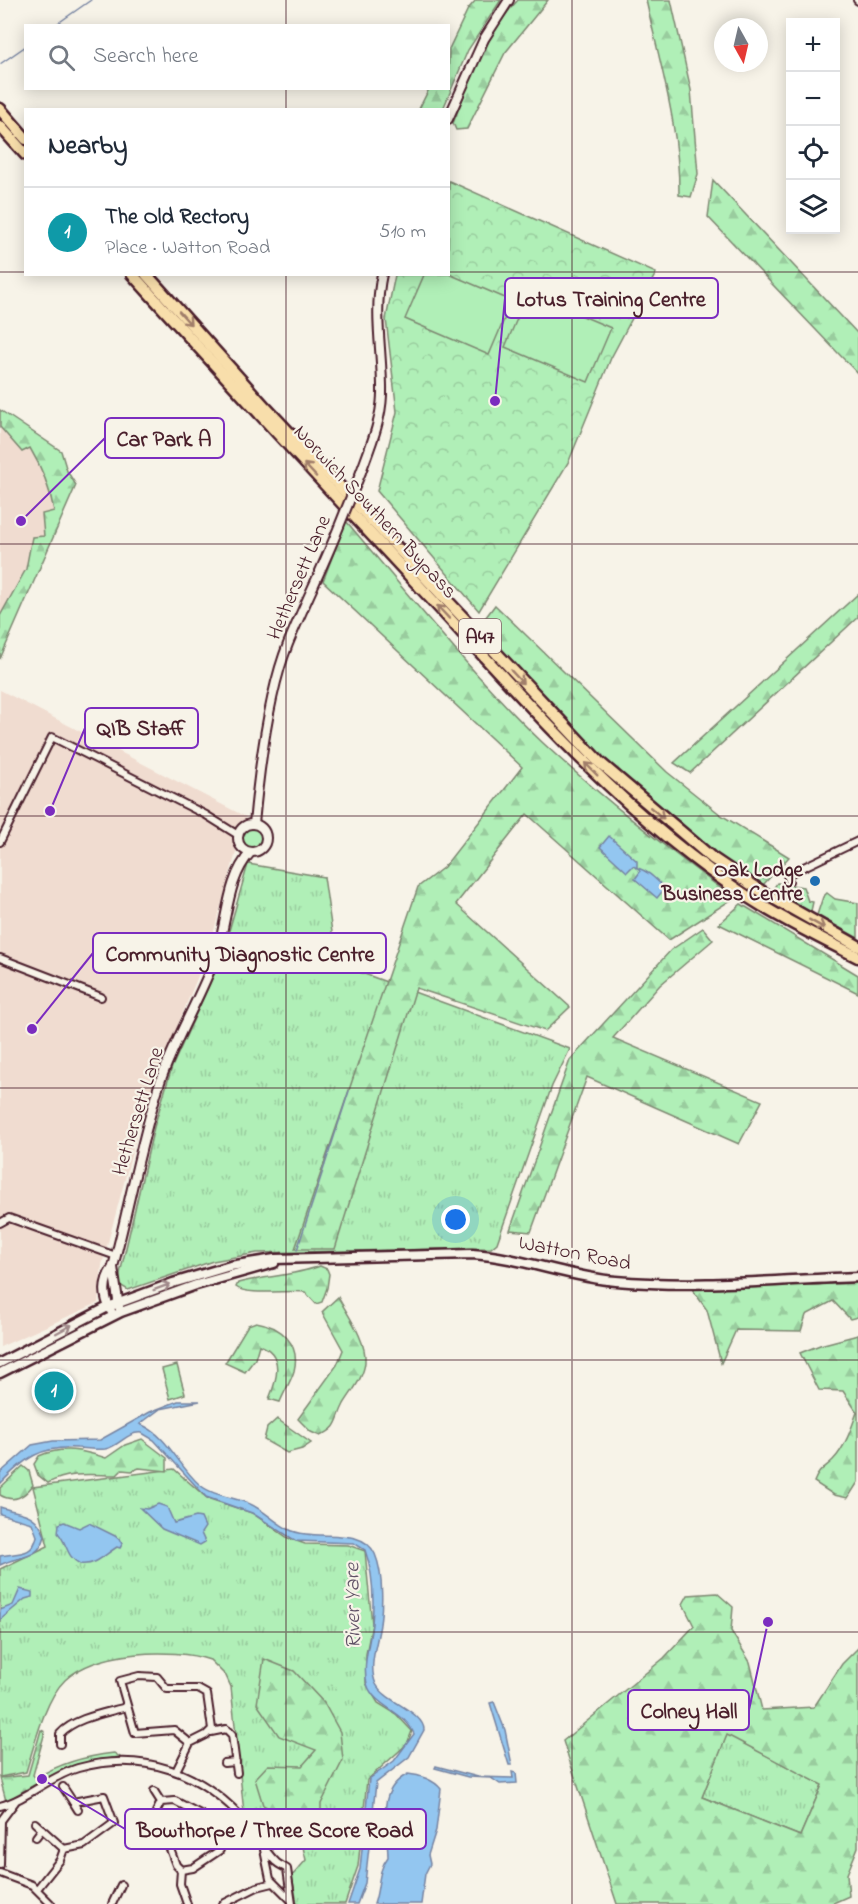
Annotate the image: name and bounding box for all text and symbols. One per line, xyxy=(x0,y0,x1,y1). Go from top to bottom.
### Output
north arrow xyxy=(714,18,768,72)
map controls xyxy=(786,18,840,234)
button: + xyxy=(786,18,840,72)
search box xyxy=(24,24,450,90)
icon: search xyxy=(45,41,78,74)
text: Search here xyxy=(93,41,198,73)
button: − xyxy=(786,72,840,126)
button: locate xyxy=(786,126,840,180)
text: Nearby xyxy=(48,128,127,166)
button: layers xyxy=(786,180,840,234)
text: The Old Rectory xyxy=(105,202,249,234)
text: 1 xyxy=(64,218,71,247)
text: 510 m xyxy=(379,218,426,247)
text: Place · Watton Road xyxy=(105,234,270,263)
callout: Lotus Training Centre xyxy=(505,278,718,318)
text: Lotus Training Centre xyxy=(516,285,707,318)
one-way arrow xyxy=(178,310,192,325)
callout: Car Park A xyxy=(105,418,224,458)
street label: Norwich Southern Bypass xyxy=(284,419,463,608)
text: Car Park A xyxy=(116,425,212,457)
one-way arrow xyxy=(303,462,317,477)
street label: Hethersett Lane xyxy=(260,510,340,645)
one-way arrow xyxy=(436,605,450,620)
road number: A47 xyxy=(459,619,501,653)
one-way arrow xyxy=(510,669,524,684)
callout: QIB Staff xyxy=(85,708,198,748)
text: QIB Staff xyxy=(97,714,187,746)
one-way arrow xyxy=(584,762,599,776)
one-way arrow xyxy=(649,806,665,819)
place label: Oak Lodge Business Centre xyxy=(661,856,804,910)
marker: Oak Lodge Business Centre xyxy=(808,874,822,888)
one-way arrow xyxy=(808,918,825,930)
callout: Community Diagnostic Centre xyxy=(93,933,386,973)
text: Community Diagnostic Centre xyxy=(106,940,376,973)
street label: Hethersett Lane xyxy=(105,1043,173,1180)
your location xyxy=(441,1205,470,1234)
street label: Watton Road xyxy=(516,1228,634,1280)
one-way arrow xyxy=(152,1280,171,1291)
one-way arrow xyxy=(55,1323,73,1334)
pin: 1 xyxy=(34,1368,74,1414)
water label: River Yare xyxy=(337,1561,371,1649)
callout: Colney Hall xyxy=(628,1690,749,1730)
text: Colney Hall xyxy=(640,1697,738,1730)
callout: Bowthorpe / Three Score Road xyxy=(125,1809,426,1849)
text: Bowthorpe / Three Score Road xyxy=(136,1816,414,1848)

